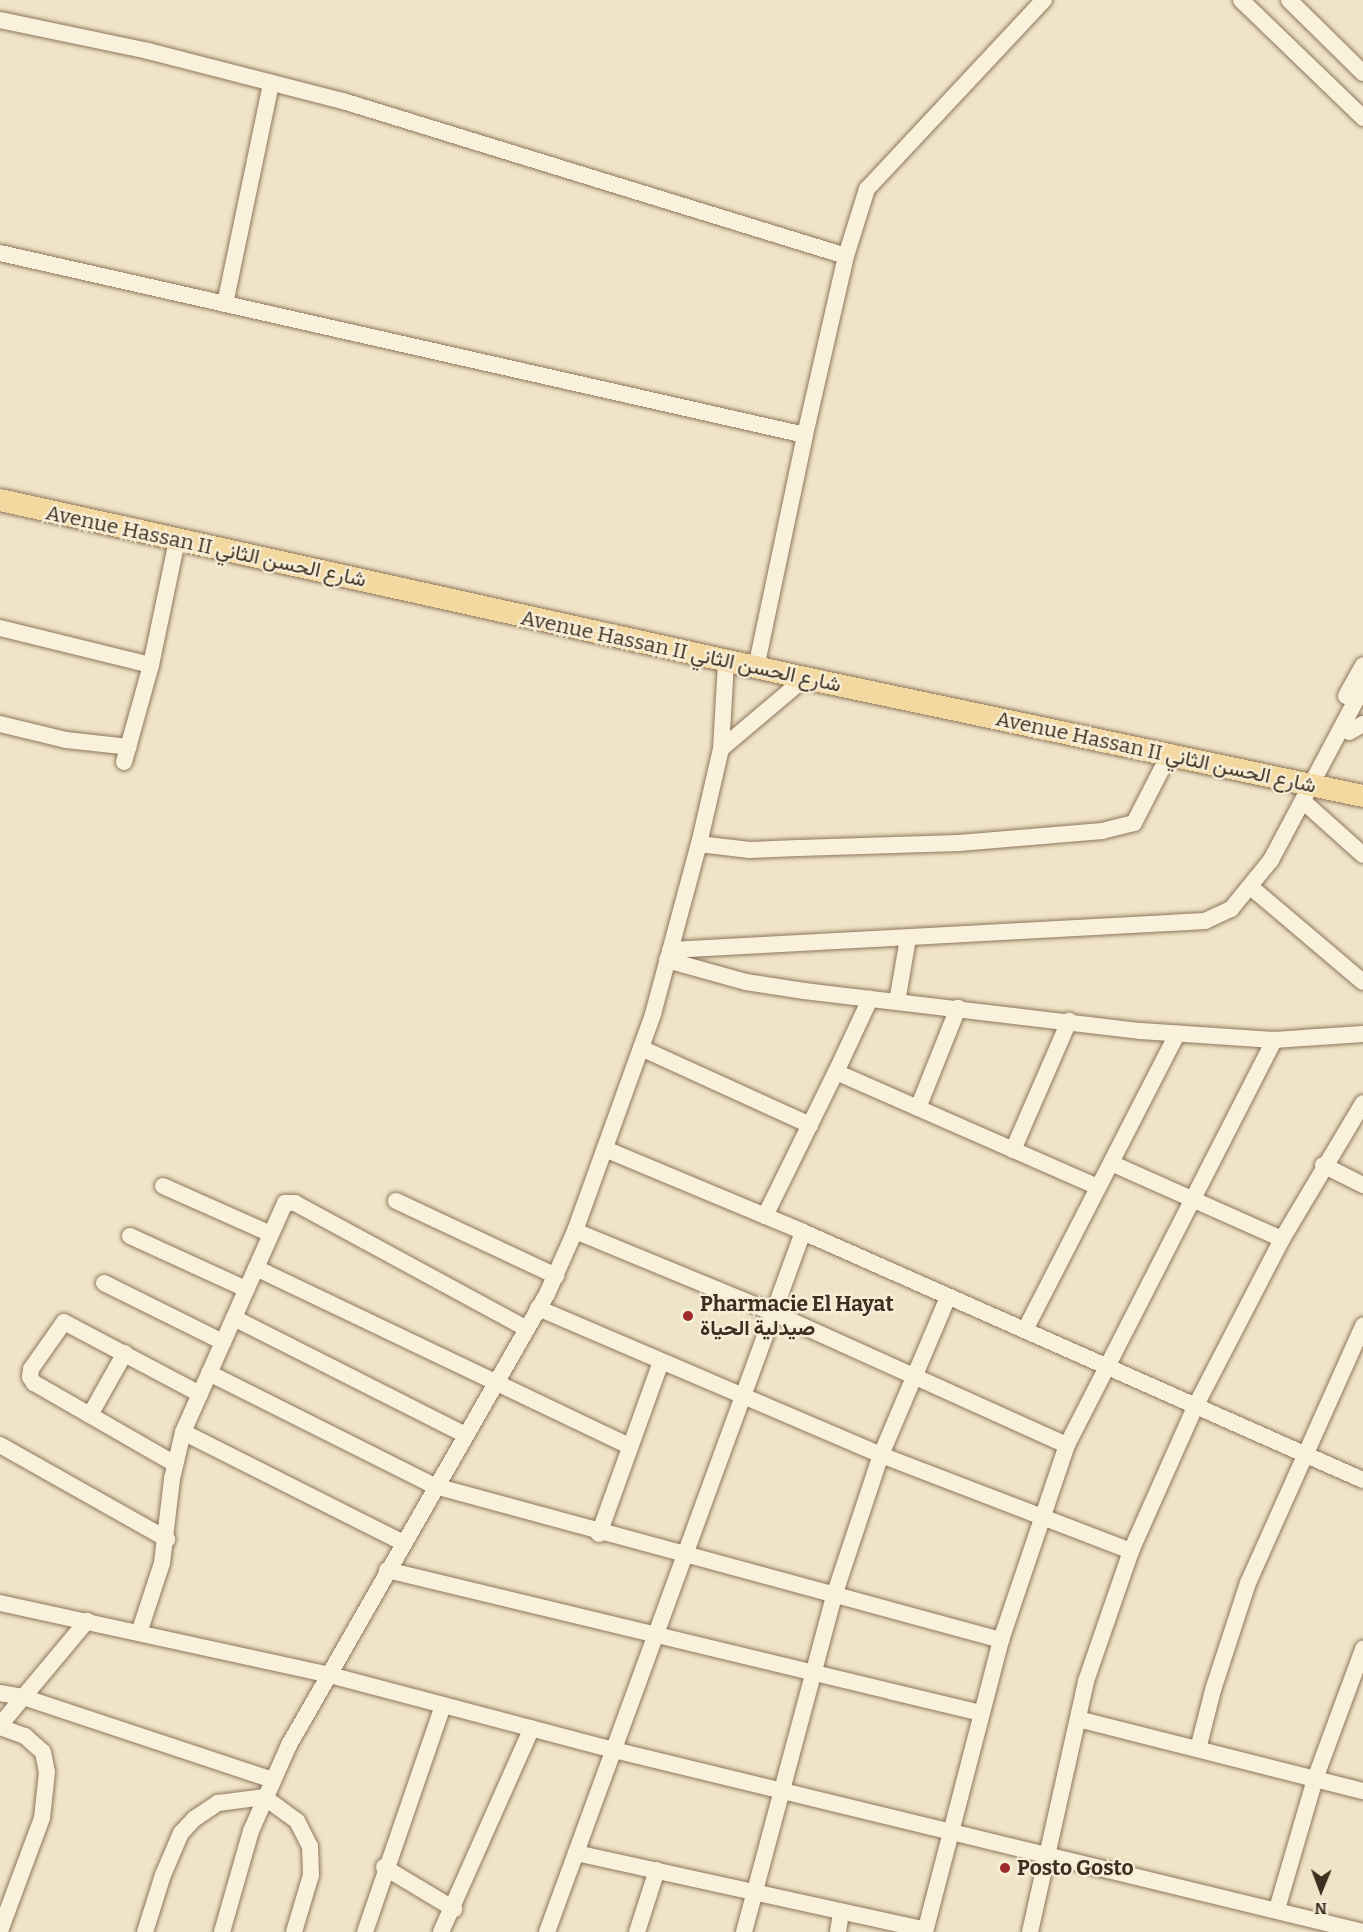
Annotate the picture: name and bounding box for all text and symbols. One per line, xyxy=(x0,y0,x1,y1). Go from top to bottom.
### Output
street label: Avenue Hassan II شارع الحسن الثاني xyxy=(44,500,368,592)
street label: Avenue Hassan II شارع الحسن الثاني xyxy=(519,605,843,697)
street label: Avenue Hassan II شارع الحسن الثاني xyxy=(994,706,1318,798)
place label: Pharmacie El Hayat صيدلية الحياة xyxy=(700,1291,894,1341)
marker: Pharmacie El Hayat صيدلية الحياة xyxy=(681,1309,695,1323)
place label: Posto Gosto xyxy=(1017,1855,1134,1881)
north arrow xyxy=(1291,1860,1351,1920)
marker: Posto Gosto xyxy=(998,1861,1012,1875)
text: N xyxy=(1314,1899,1327,1918)

